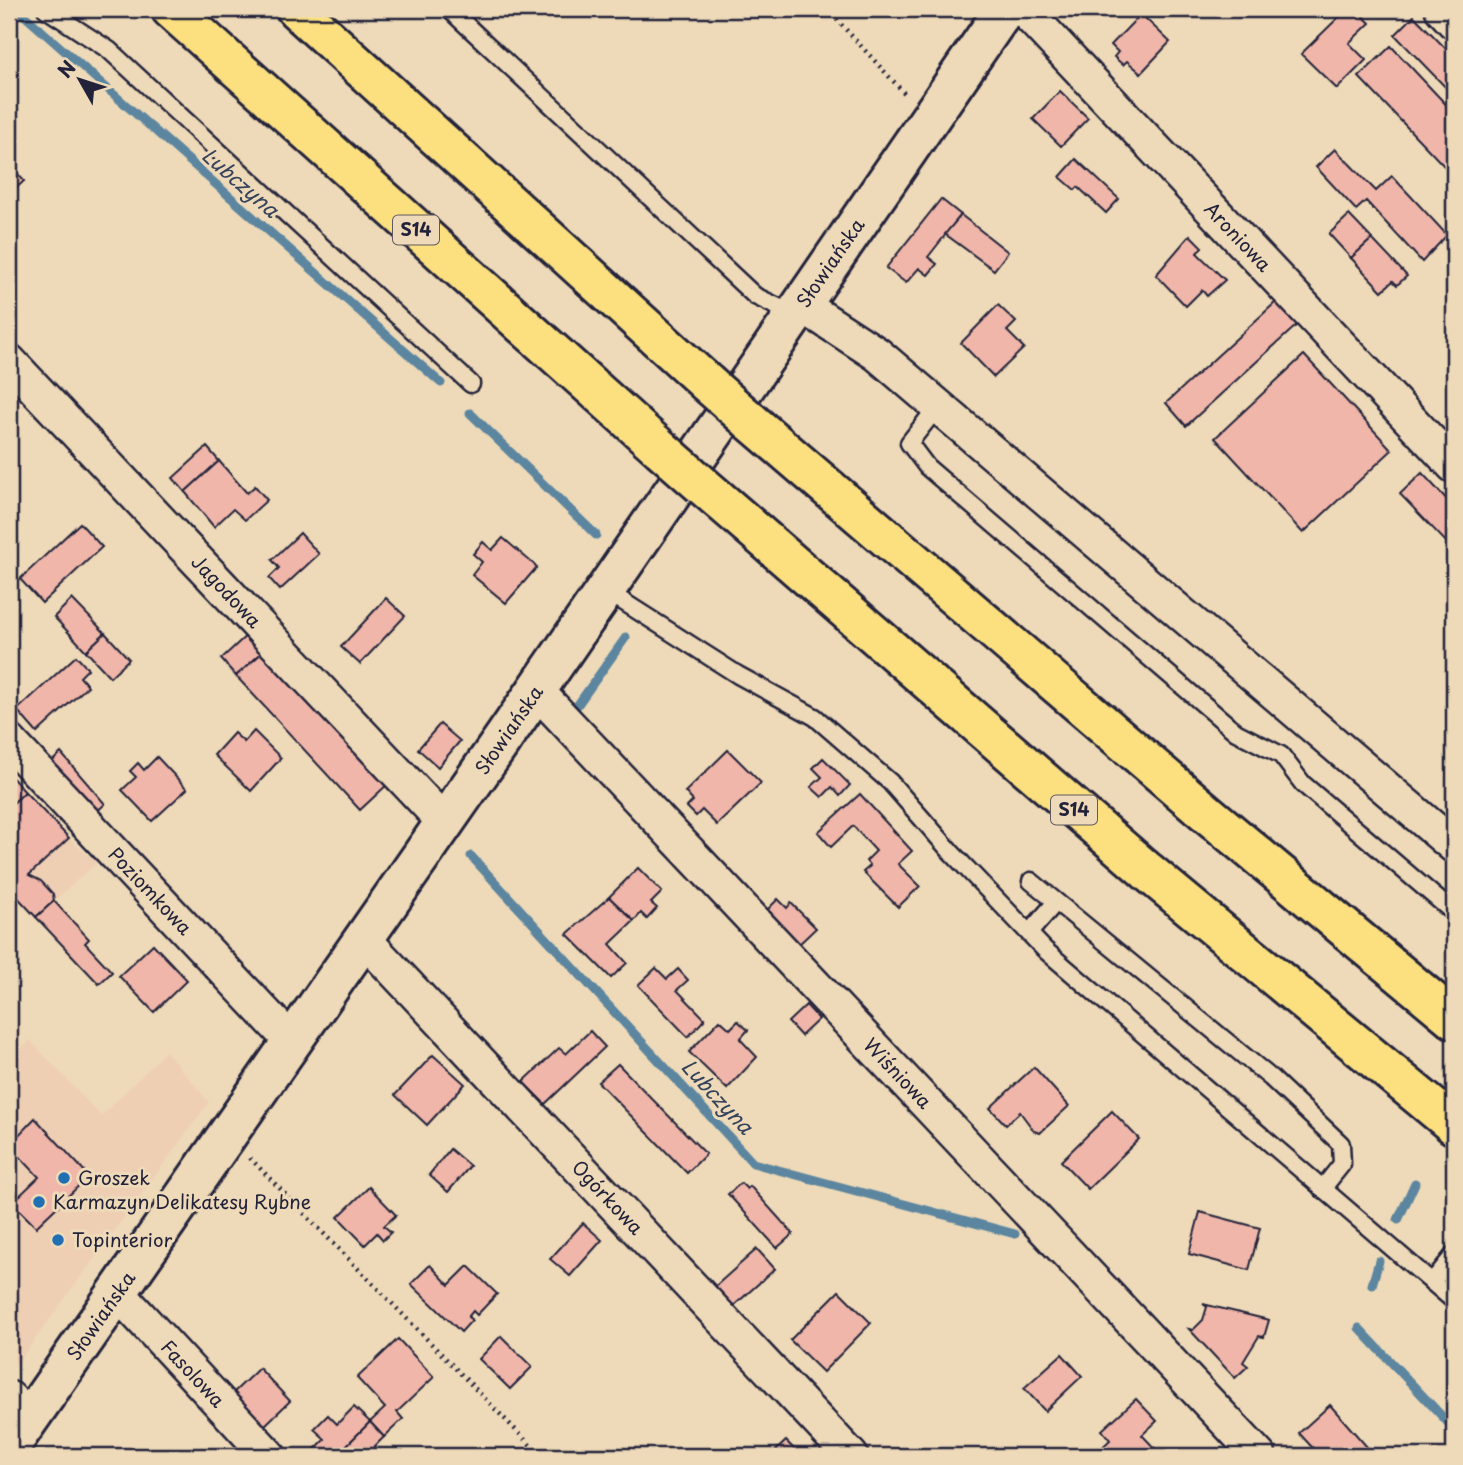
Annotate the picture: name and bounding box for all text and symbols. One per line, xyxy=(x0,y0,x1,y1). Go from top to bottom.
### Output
north arrow xyxy=(46,46,116,116)
text: N xyxy=(50,54,82,83)
water label: Lubczyna xyxy=(196,139,288,225)
street label: Aroniowa xyxy=(1199,195,1279,277)
street label: Słowiańska xyxy=(789,212,870,313)
road number: S14 xyxy=(393,215,439,244)
street label: Jagodowa xyxy=(186,548,269,634)
street label: Słowiańska xyxy=(467,679,549,780)
road number: S14 xyxy=(1051,796,1097,824)
street label: Poziomkowa xyxy=(103,840,199,941)
street label: Wiśniowa xyxy=(858,1031,939,1114)
water label: Lubczyna xyxy=(675,1051,763,1141)
street label: Ogórkowa xyxy=(566,1153,650,1240)
place label: Groszek xyxy=(78,1163,150,1191)
marker: Groszek xyxy=(56,1170,72,1186)
place label: Karmazyn Delikatesy Rybne xyxy=(53,1187,311,1215)
marker: Karmazyn Delikatesy Rybne xyxy=(31,1194,47,1210)
place label: Topinterior xyxy=(72,1225,172,1253)
marker: Topinterior xyxy=(50,1232,66,1248)
street label: Słowiańska xyxy=(59,1265,141,1366)
street label: Fasolowa xyxy=(155,1333,232,1413)

